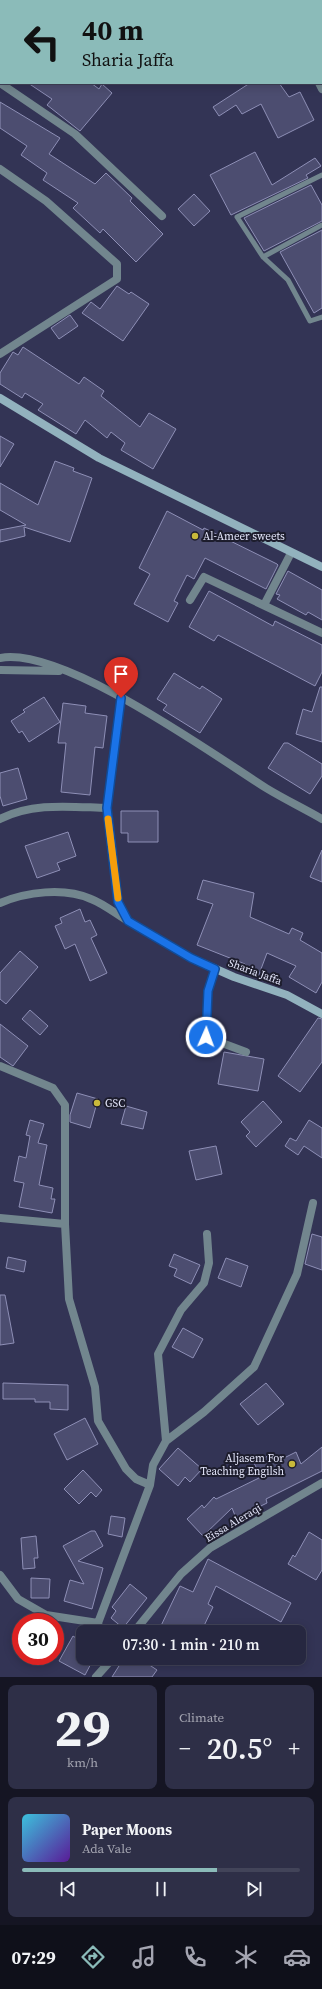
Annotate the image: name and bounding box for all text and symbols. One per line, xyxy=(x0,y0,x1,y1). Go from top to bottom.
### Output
text: 40 m xyxy=(82,11,144,49)
icon: left xyxy=(16,16,68,68)
text: Sharia Jaffa xyxy=(82,47,174,72)
place label: Al-Ameer sweets xyxy=(203,529,285,544)
marker: Al-Ameer sweets xyxy=(190,531,200,541)
pin xyxy=(104,657,138,698)
icon: arrive xyxy=(110,663,132,685)
street label: Sharia Jaffa xyxy=(226,955,284,989)
position arrow xyxy=(185,1016,227,1058)
place label: GSC xyxy=(105,1096,125,1111)
marker: GSC xyxy=(92,1098,102,1108)
place label: Aljasem For Teaching Engilsh xyxy=(200,1451,284,1479)
marker: Aljasem For Teaching Engilsh xyxy=(287,1459,297,1469)
street label: Eissa Aleraqi xyxy=(202,1500,264,1546)
speed limit sign: 30 xyxy=(12,1613,64,1665)
text: 07:30 · 1 min · 210 m xyxy=(123,1634,259,1655)
text: 29 xyxy=(54,1692,111,1763)
text: Climate xyxy=(179,1709,224,1726)
text: 20.5° xyxy=(207,1728,272,1769)
text: − xyxy=(179,1733,191,1763)
text: + xyxy=(288,1733,300,1763)
text: km/h xyxy=(67,1754,98,1771)
text: Paper Moons xyxy=(82,1819,172,1840)
text: Ada Vale xyxy=(82,1840,132,1857)
icon: previous xyxy=(57,1878,79,1900)
icon: pause xyxy=(150,1878,172,1900)
icon: next xyxy=(243,1878,265,1900)
icon: directions xyxy=(79,1943,107,1971)
icon: music xyxy=(130,1943,158,1971)
icon: phone xyxy=(181,1943,209,1971)
icon: climate xyxy=(232,1943,260,1971)
icon: car xyxy=(283,1943,311,1971)
text: 07:29 xyxy=(11,1945,56,1970)

